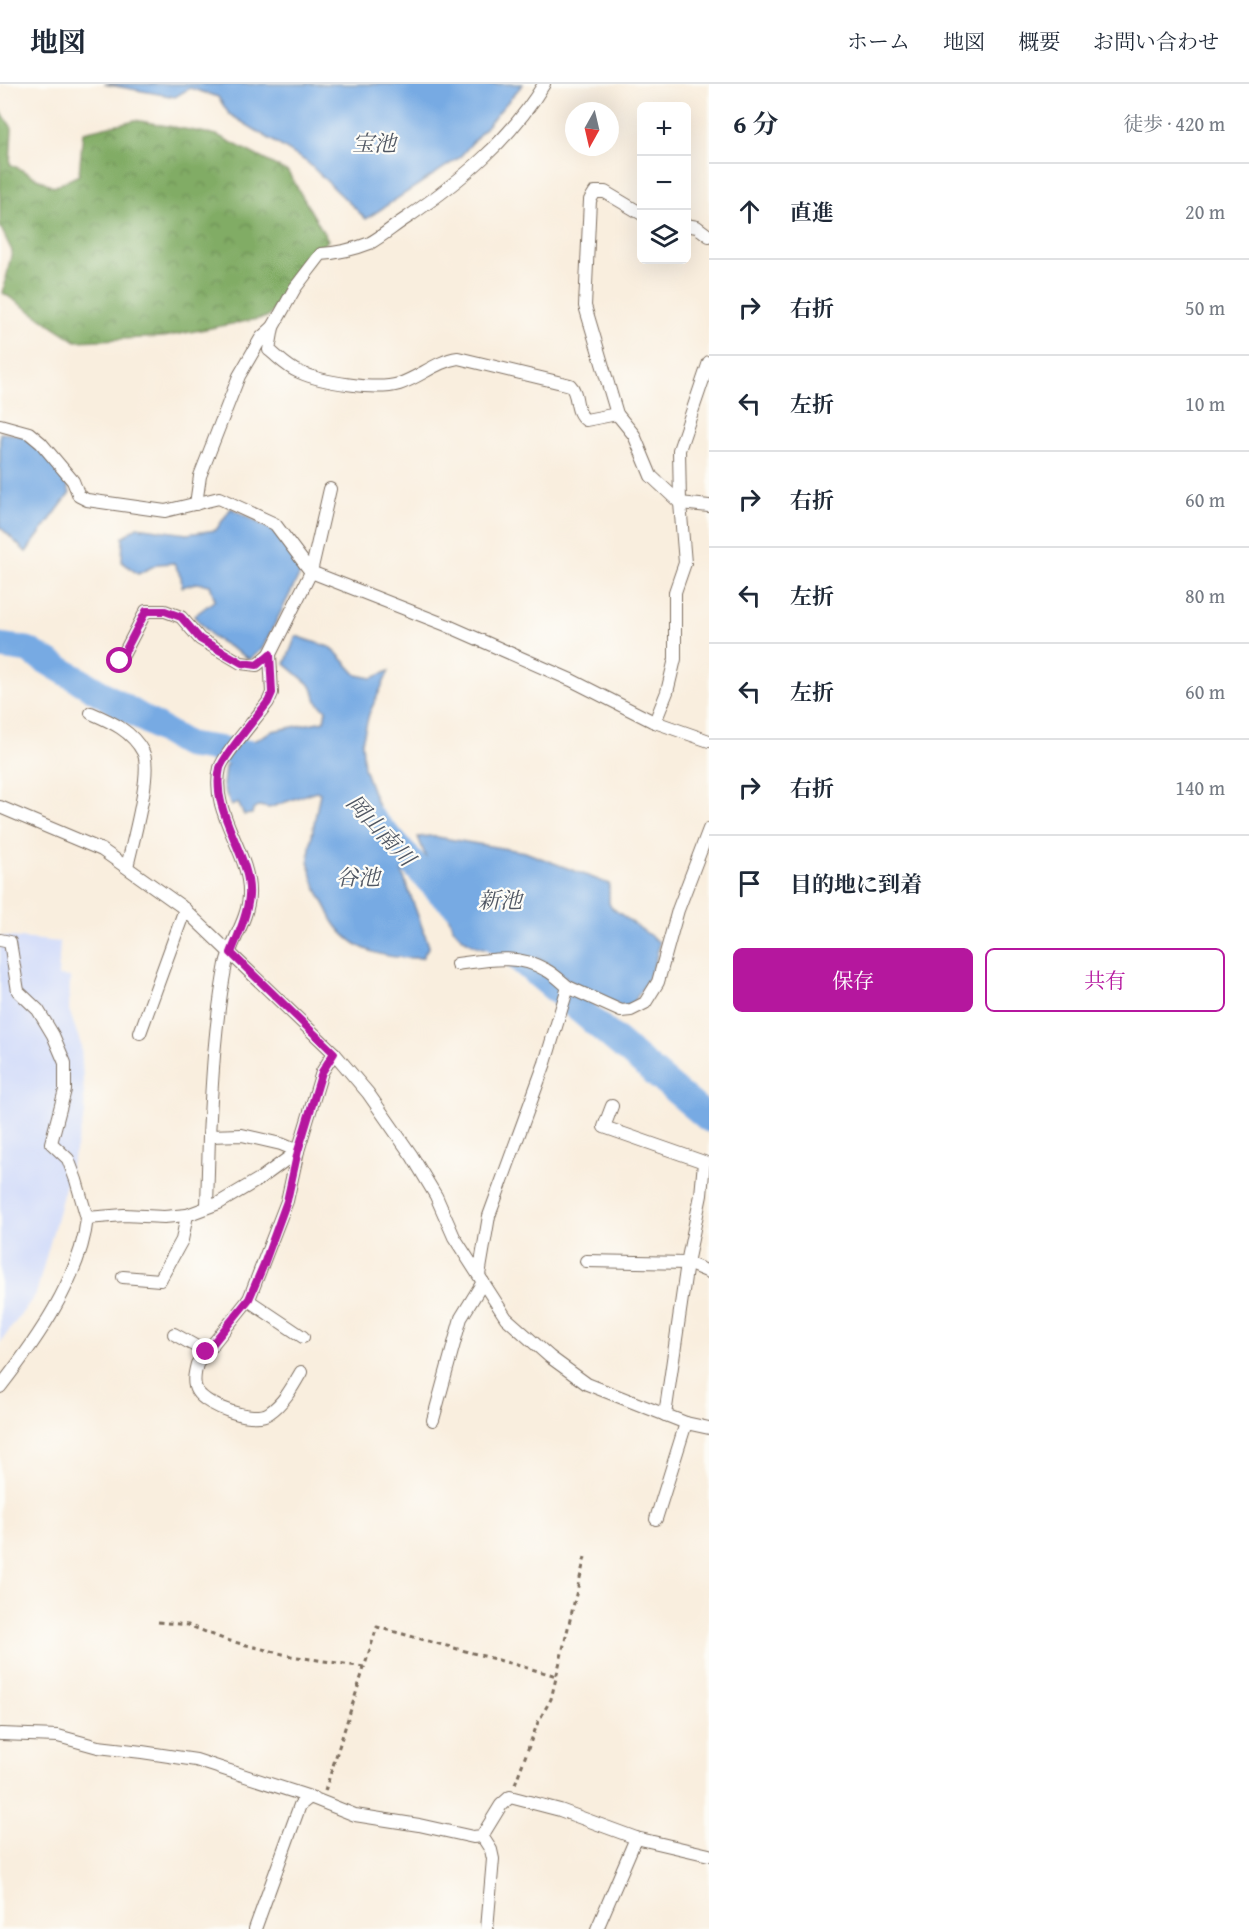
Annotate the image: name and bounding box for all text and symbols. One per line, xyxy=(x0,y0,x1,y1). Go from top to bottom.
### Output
text: 地図 xyxy=(30,21,86,62)
text: ホーム xyxy=(847,26,910,57)
text: 地図 xyxy=(943,26,985,57)
text: 概要 xyxy=(1018,26,1060,57)
text: お問い合わせ xyxy=(1093,26,1219,57)
north arrow xyxy=(565,102,619,156)
map controls xyxy=(637,102,691,264)
button: + xyxy=(637,102,691,156)
text: 6 分 xyxy=(733,104,778,143)
text: 徒歩 · 420 m xyxy=(1123,109,1225,138)
water label: 宝池 xyxy=(352,127,399,159)
button: − xyxy=(637,156,691,210)
icon: ahead xyxy=(733,195,766,228)
text: 直進 xyxy=(790,196,834,228)
text: 20 m xyxy=(1185,197,1225,226)
button: layers xyxy=(637,210,691,264)
icon: right xyxy=(733,291,766,324)
text: 右折 xyxy=(790,292,834,324)
text: 50 m xyxy=(1185,293,1225,322)
icon: left xyxy=(733,387,766,420)
text: 左折 xyxy=(790,388,834,420)
text: 10 m xyxy=(1185,389,1225,418)
icon: right xyxy=(733,483,766,516)
text: 右折 xyxy=(790,484,834,516)
text: 60 m xyxy=(1185,485,1225,514)
icon: left xyxy=(733,579,766,612)
text: 左折 xyxy=(790,580,834,612)
text: 80 m xyxy=(1185,581,1225,610)
route start xyxy=(106,647,132,673)
icon: left xyxy=(733,675,766,708)
text: 左折 xyxy=(790,676,834,708)
text: 60 m xyxy=(1185,677,1225,706)
icon: right xyxy=(733,771,766,804)
text: 右折 xyxy=(790,772,834,804)
text: 140 m xyxy=(1175,773,1225,802)
water label: 岡山南川 xyxy=(339,787,424,875)
water label: 谷池 xyxy=(336,861,383,893)
icon: arrive xyxy=(733,867,766,900)
text: 目的地に到着 xyxy=(790,868,922,900)
water label: 新池 xyxy=(478,884,525,916)
button: 保存 xyxy=(733,948,973,1012)
button: 共有 xyxy=(985,948,1225,1012)
route end xyxy=(192,1338,218,1364)

